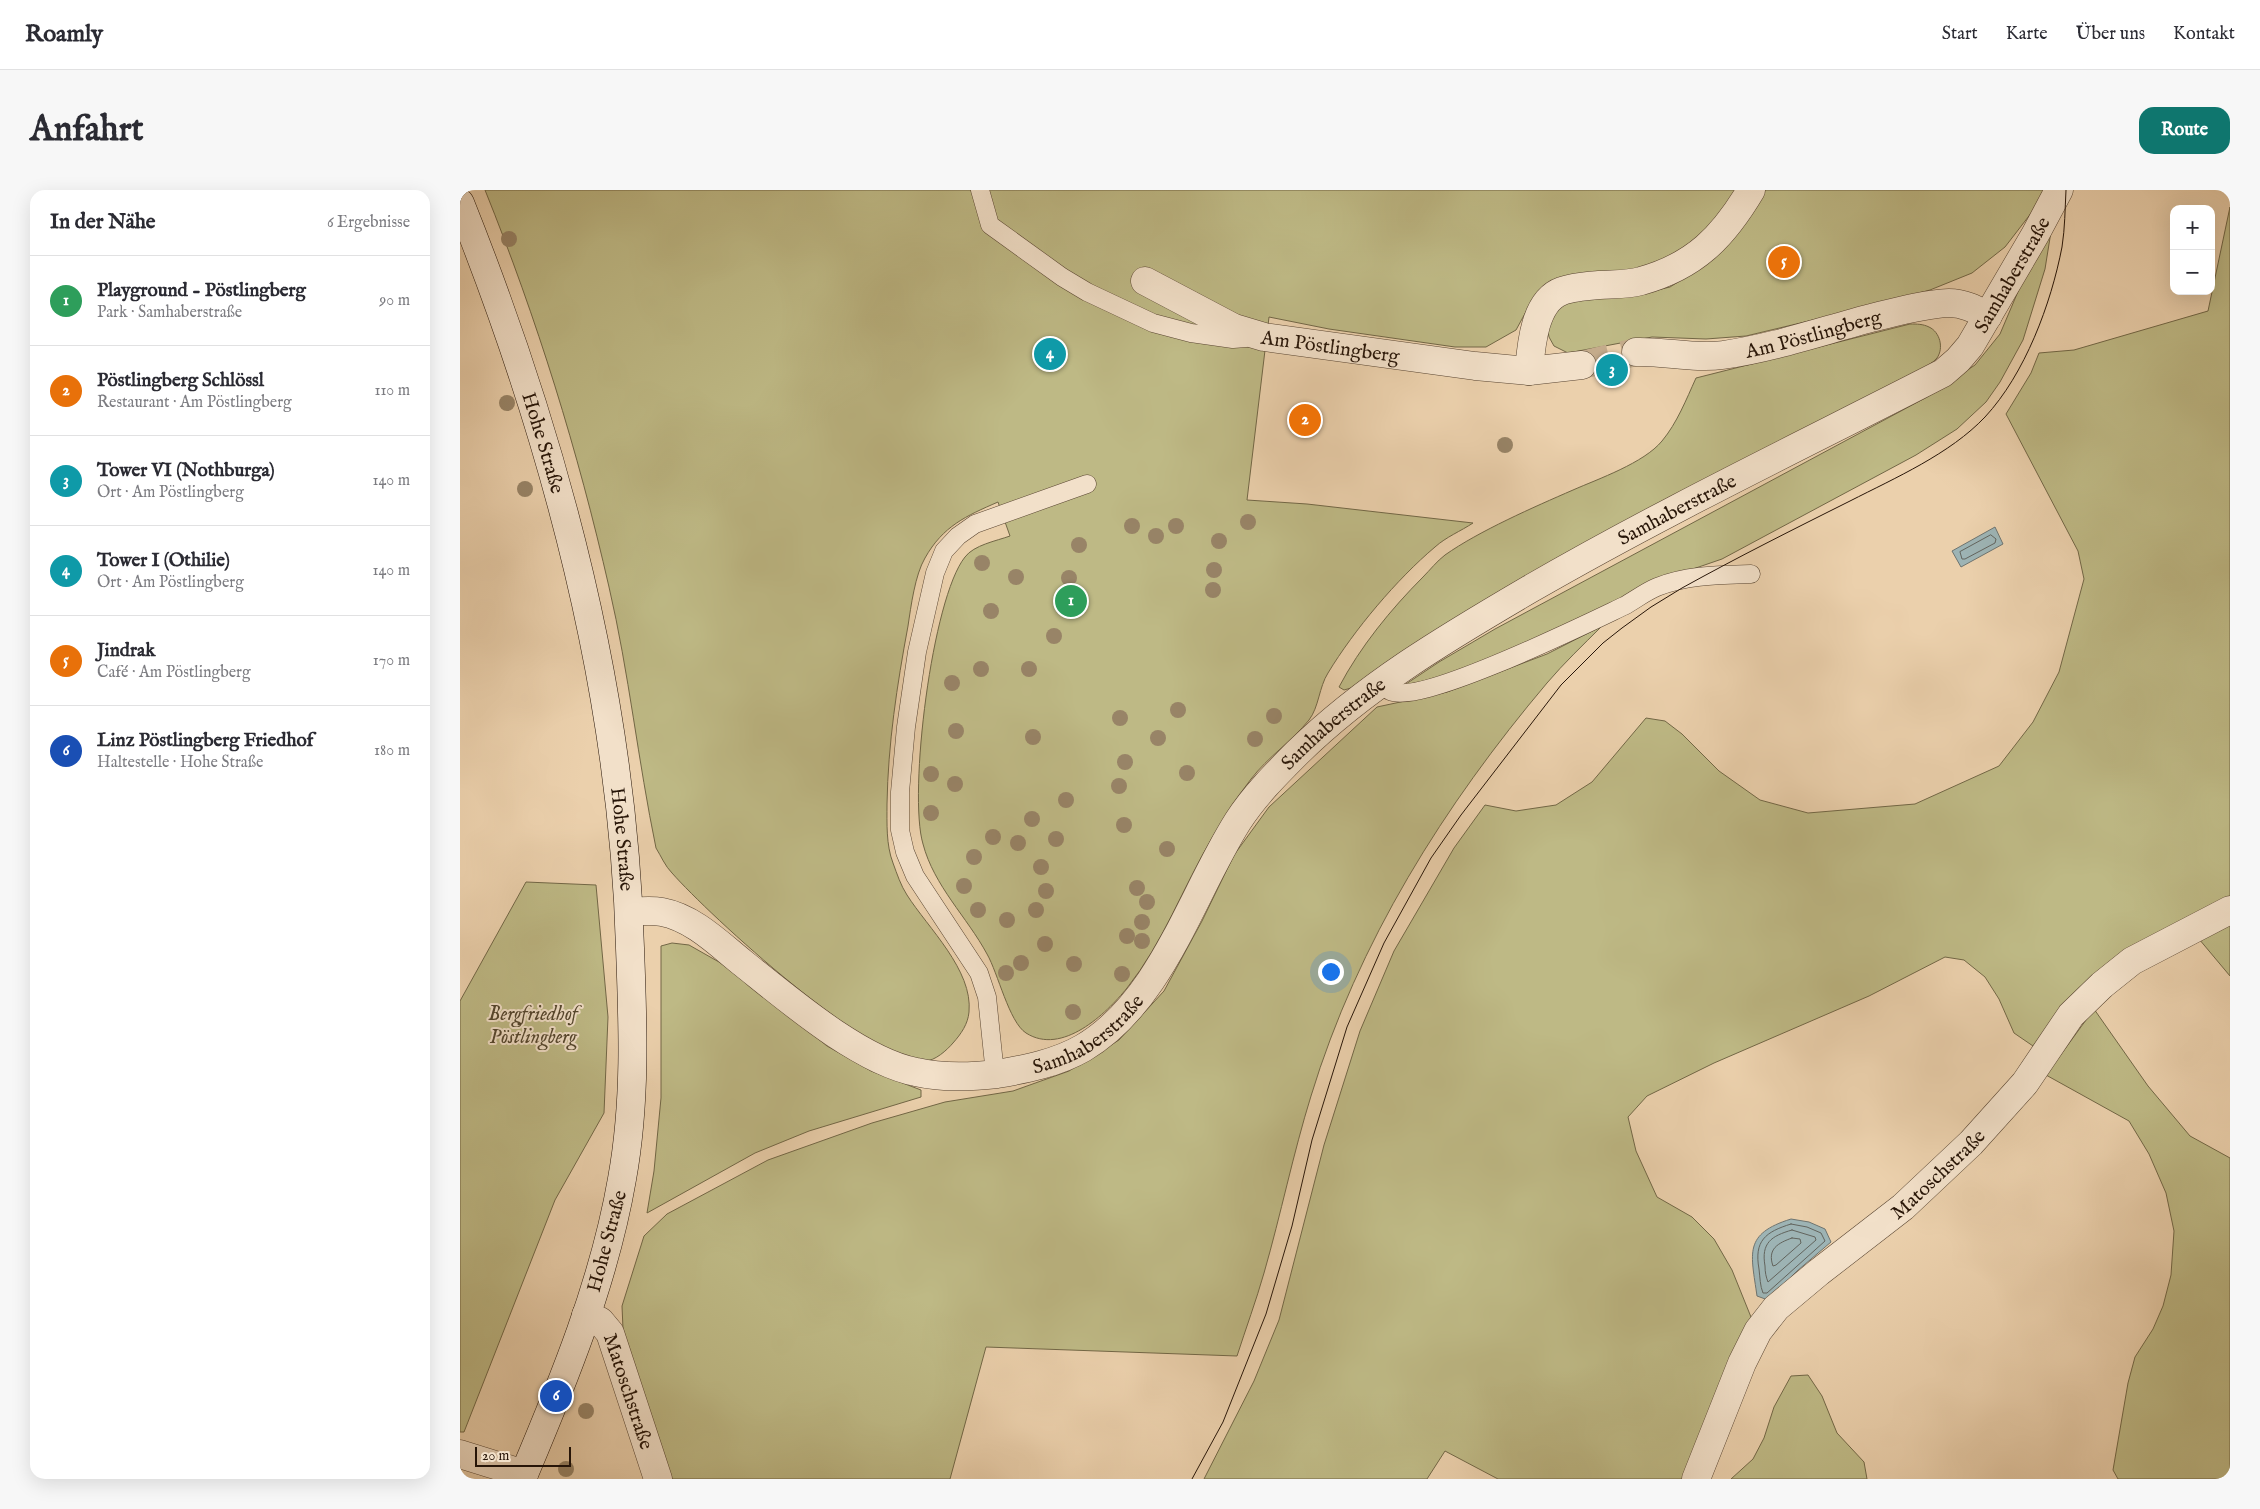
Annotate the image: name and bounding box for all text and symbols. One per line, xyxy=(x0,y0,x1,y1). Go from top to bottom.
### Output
text: Roamly xyxy=(25,19,103,50)
text: Start xyxy=(1942,23,1978,46)
text: Karte xyxy=(2006,23,2048,46)
text: Über uns xyxy=(2076,23,2145,46)
text: Kontakt xyxy=(2173,23,2235,46)
button: Route xyxy=(2139,107,2230,154)
text: Anfahrt xyxy=(30,108,144,153)
map controls xyxy=(2170,205,2215,295)
button: + xyxy=(2170,205,2215,250)
text: In der Nähe xyxy=(50,209,156,236)
text: 6 Ergebnisse xyxy=(327,213,410,233)
street label: Samhaberstraße xyxy=(1969,213,2056,338)
pin: 5 xyxy=(1768,243,1800,281)
button: − xyxy=(2170,250,2215,295)
text: Playground - Pöstlingberg xyxy=(97,279,306,303)
text: 1 xyxy=(63,291,69,311)
text: 90 m xyxy=(379,291,410,311)
text: Park · Samhaberstraße xyxy=(97,303,242,323)
street label: Am Pöstlingberg xyxy=(1742,305,1885,365)
street label: Am Pöstlingberg xyxy=(1258,326,1402,370)
pin: 4 xyxy=(1034,335,1066,373)
pin: 3 xyxy=(1596,351,1628,389)
text: Pöstlingberg Schlössl xyxy=(97,369,264,393)
text: 2 xyxy=(62,381,70,401)
text: 110 m xyxy=(374,381,410,401)
street label: Hohe Straße xyxy=(515,389,569,496)
text: Restaurant · Am Pöstlingberg xyxy=(97,393,292,413)
pin: 2 xyxy=(1289,401,1321,439)
text: Tower VI (Nothburga) xyxy=(97,459,275,483)
street label: Samhaberstraße xyxy=(1614,469,1741,552)
text: 3 xyxy=(63,471,69,491)
text: 140 m xyxy=(372,471,410,491)
text: Ort · Am Pöstlingberg xyxy=(97,483,244,503)
text: Tower I (Othilie) xyxy=(97,549,230,573)
text: 4 xyxy=(62,561,70,581)
text: 140 m xyxy=(372,561,410,581)
text: Ort · Am Pöstlingberg xyxy=(97,573,244,593)
pin: 1 xyxy=(1055,582,1087,620)
text: Jindrak xyxy=(97,639,155,663)
text: 5 xyxy=(63,651,69,671)
text: 170 m xyxy=(373,651,410,671)
text: Café · Am Pöstlingberg xyxy=(97,663,251,683)
street label: Samhaberstraße xyxy=(1276,673,1391,776)
text: Linz Pöstlingberg Friedhof xyxy=(97,729,314,753)
text: 6 xyxy=(63,741,69,761)
text: 180 m xyxy=(374,741,410,761)
text: Haltestelle · Hohe Straße xyxy=(97,753,263,773)
street label: Hohe Straße xyxy=(604,786,638,892)
your location xyxy=(1318,959,1344,985)
street label: Samhaberstraße xyxy=(1030,990,1150,1081)
park label: Bergfriedhof Pöstlingberg xyxy=(488,1002,583,1051)
street label: Matoschstraße xyxy=(1886,1125,1991,1226)
street label: Hohe Straße xyxy=(582,1188,633,1295)
street label: Matoschstraße xyxy=(597,1330,658,1453)
pin: 6 xyxy=(540,1377,572,1415)
scale bar xyxy=(475,1444,571,1467)
text: 20 m xyxy=(482,1447,509,1465)

